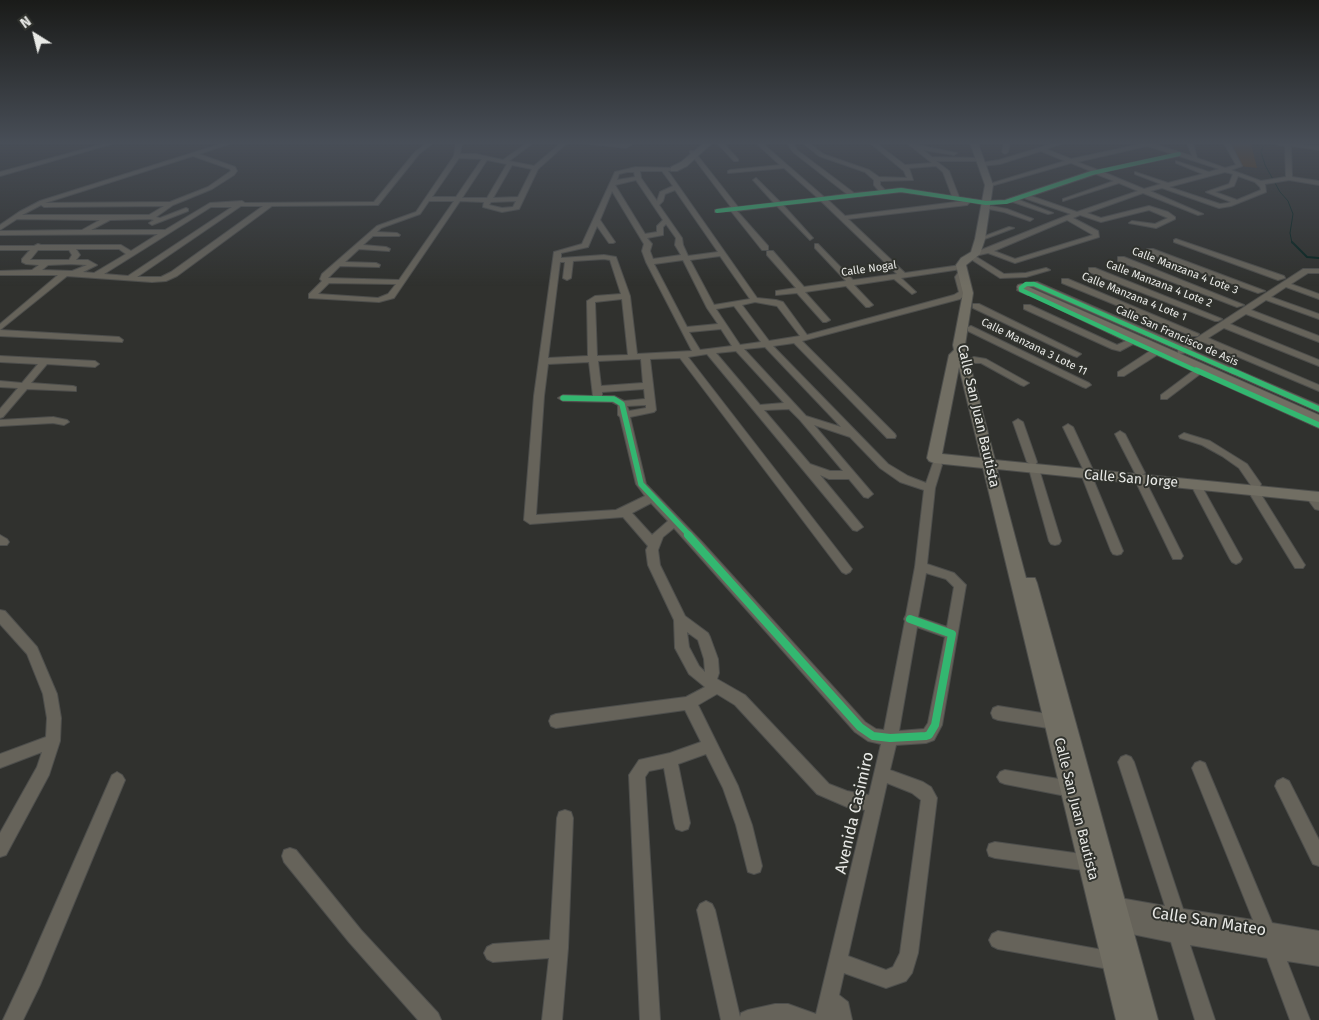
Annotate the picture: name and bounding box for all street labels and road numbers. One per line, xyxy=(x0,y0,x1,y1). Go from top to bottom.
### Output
street label: Calle Manzana 4 Lote 3 xyxy=(1130,245,1240,297)
street label: Calle Manzana 4 Lote 2 xyxy=(1104,258,1214,310)
street label: Calle Nogal xyxy=(840,259,898,279)
street label: Calle Manzana 4 Lote 1 xyxy=(1080,270,1188,324)
street label: Calle San Francisco de Asís xyxy=(1114,303,1240,369)
street label: Calle Manzana 3 Lote 11 xyxy=(979,316,1089,378)
street label: Calle San Juan Bautista xyxy=(953,343,1003,489)
street label: Calle San Jorge xyxy=(1083,467,1179,491)
street label: Calle San Juan Bautista xyxy=(1050,736,1102,882)
street label: Avenida Casimiro xyxy=(832,750,878,876)
street label: Calle San Mateo xyxy=(1151,903,1267,941)

